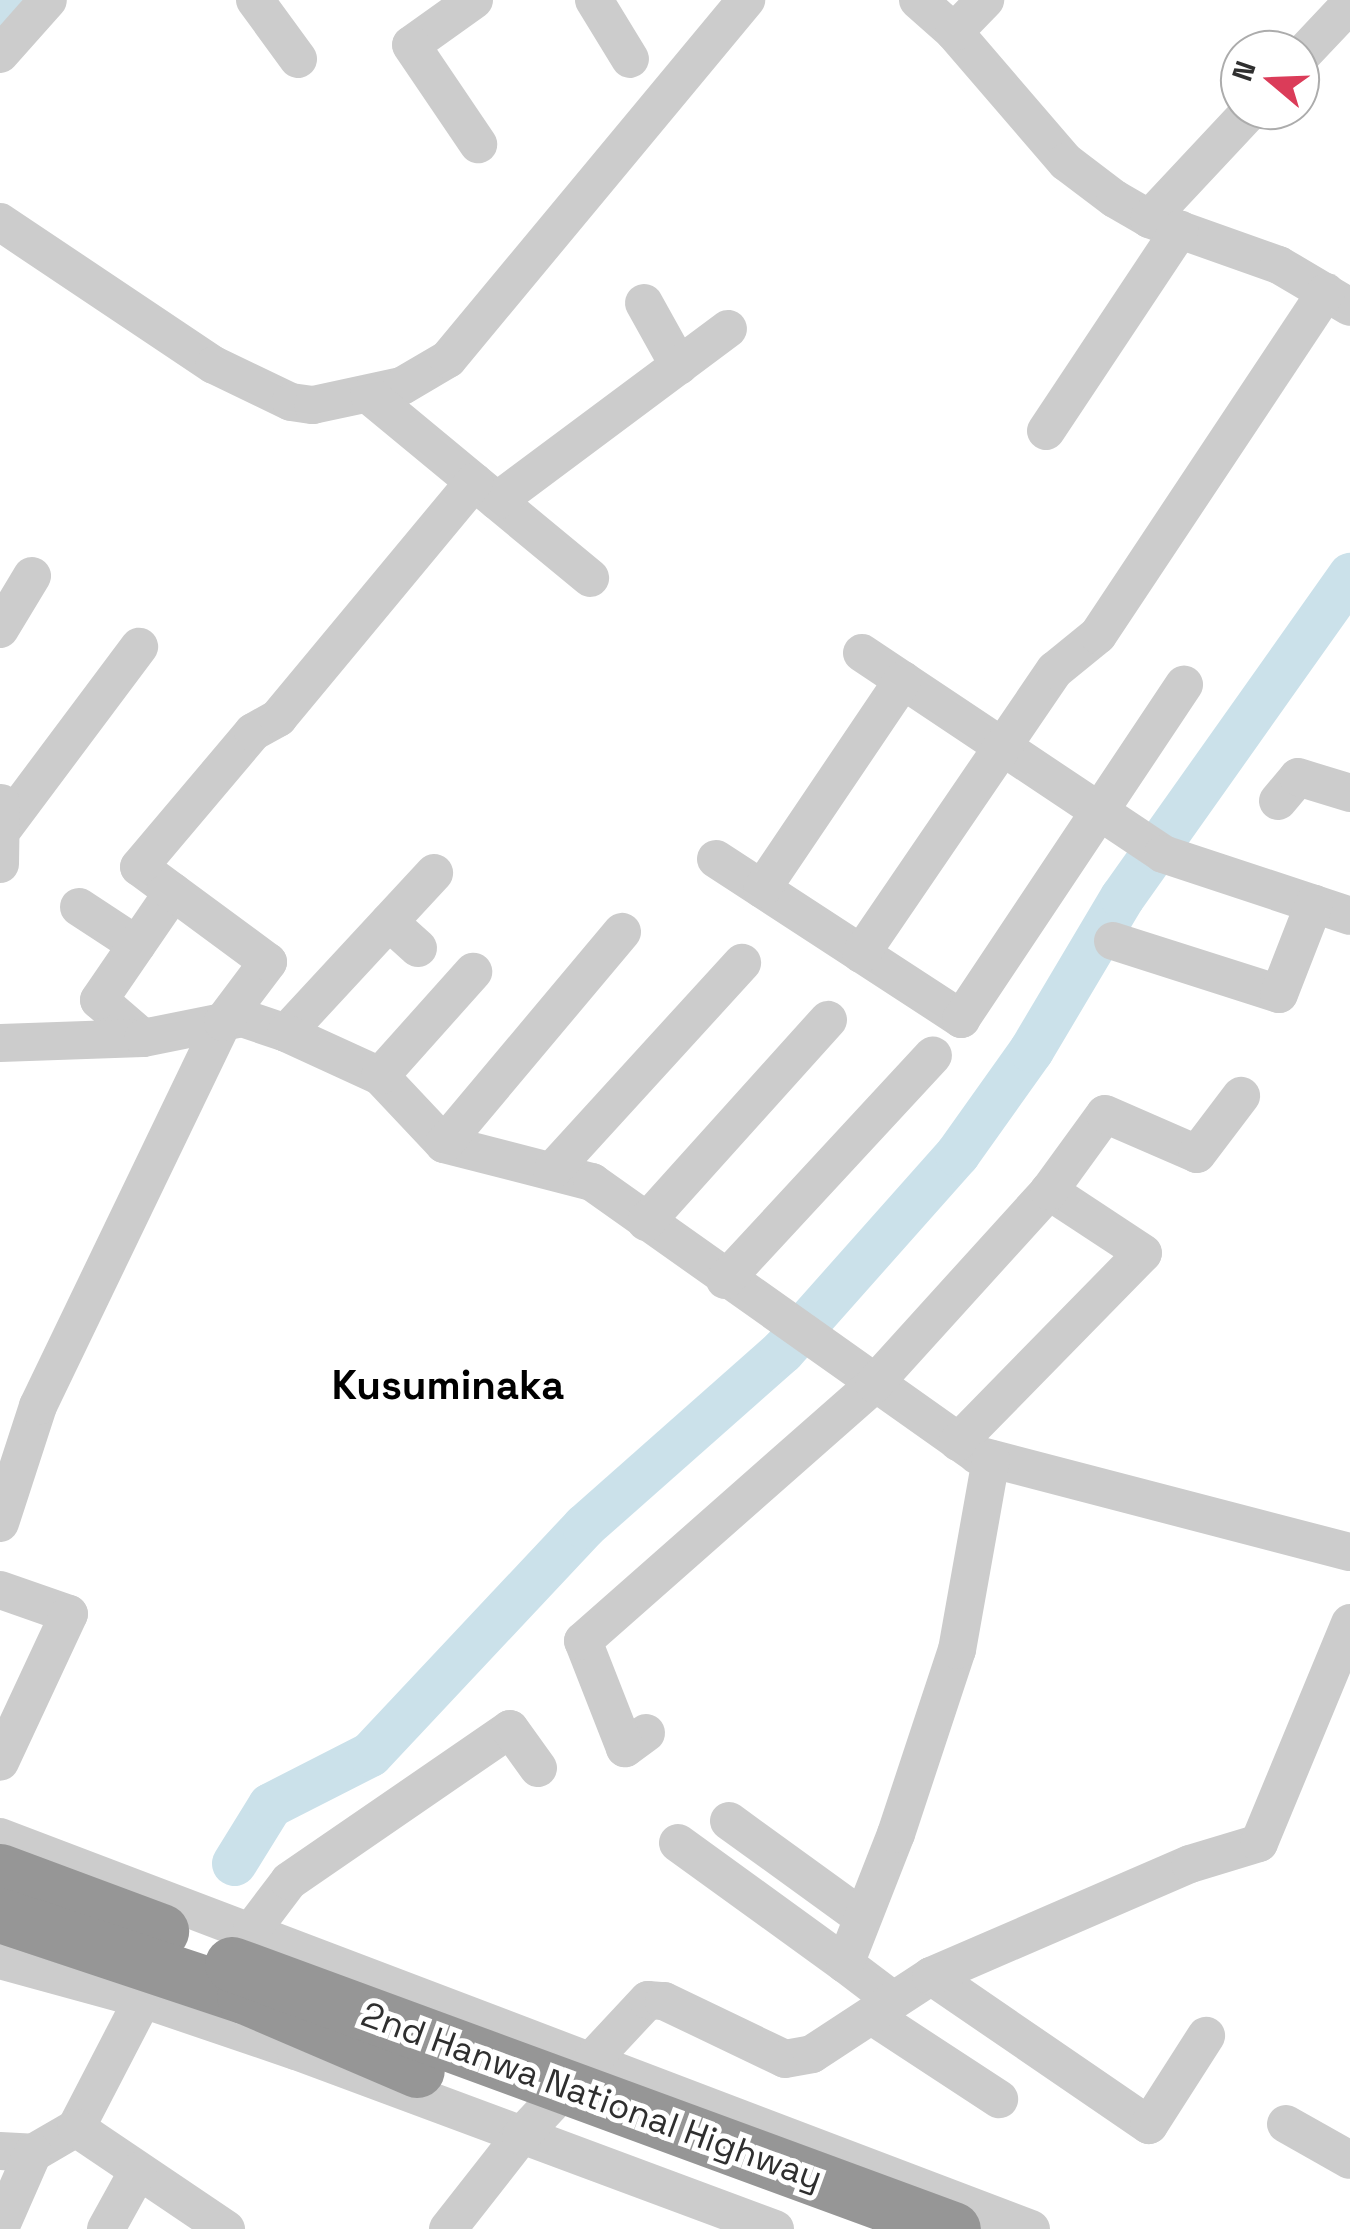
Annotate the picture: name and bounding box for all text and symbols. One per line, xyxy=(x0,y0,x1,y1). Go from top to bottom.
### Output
north arrow xyxy=(1220,30,1320,130)
text: N xyxy=(1223,56,1264,86)
district label: Kusuminaka xyxy=(332,1362,564,1410)
street label: 2nd Hanwa National Highway xyxy=(356,1993,828,2199)

